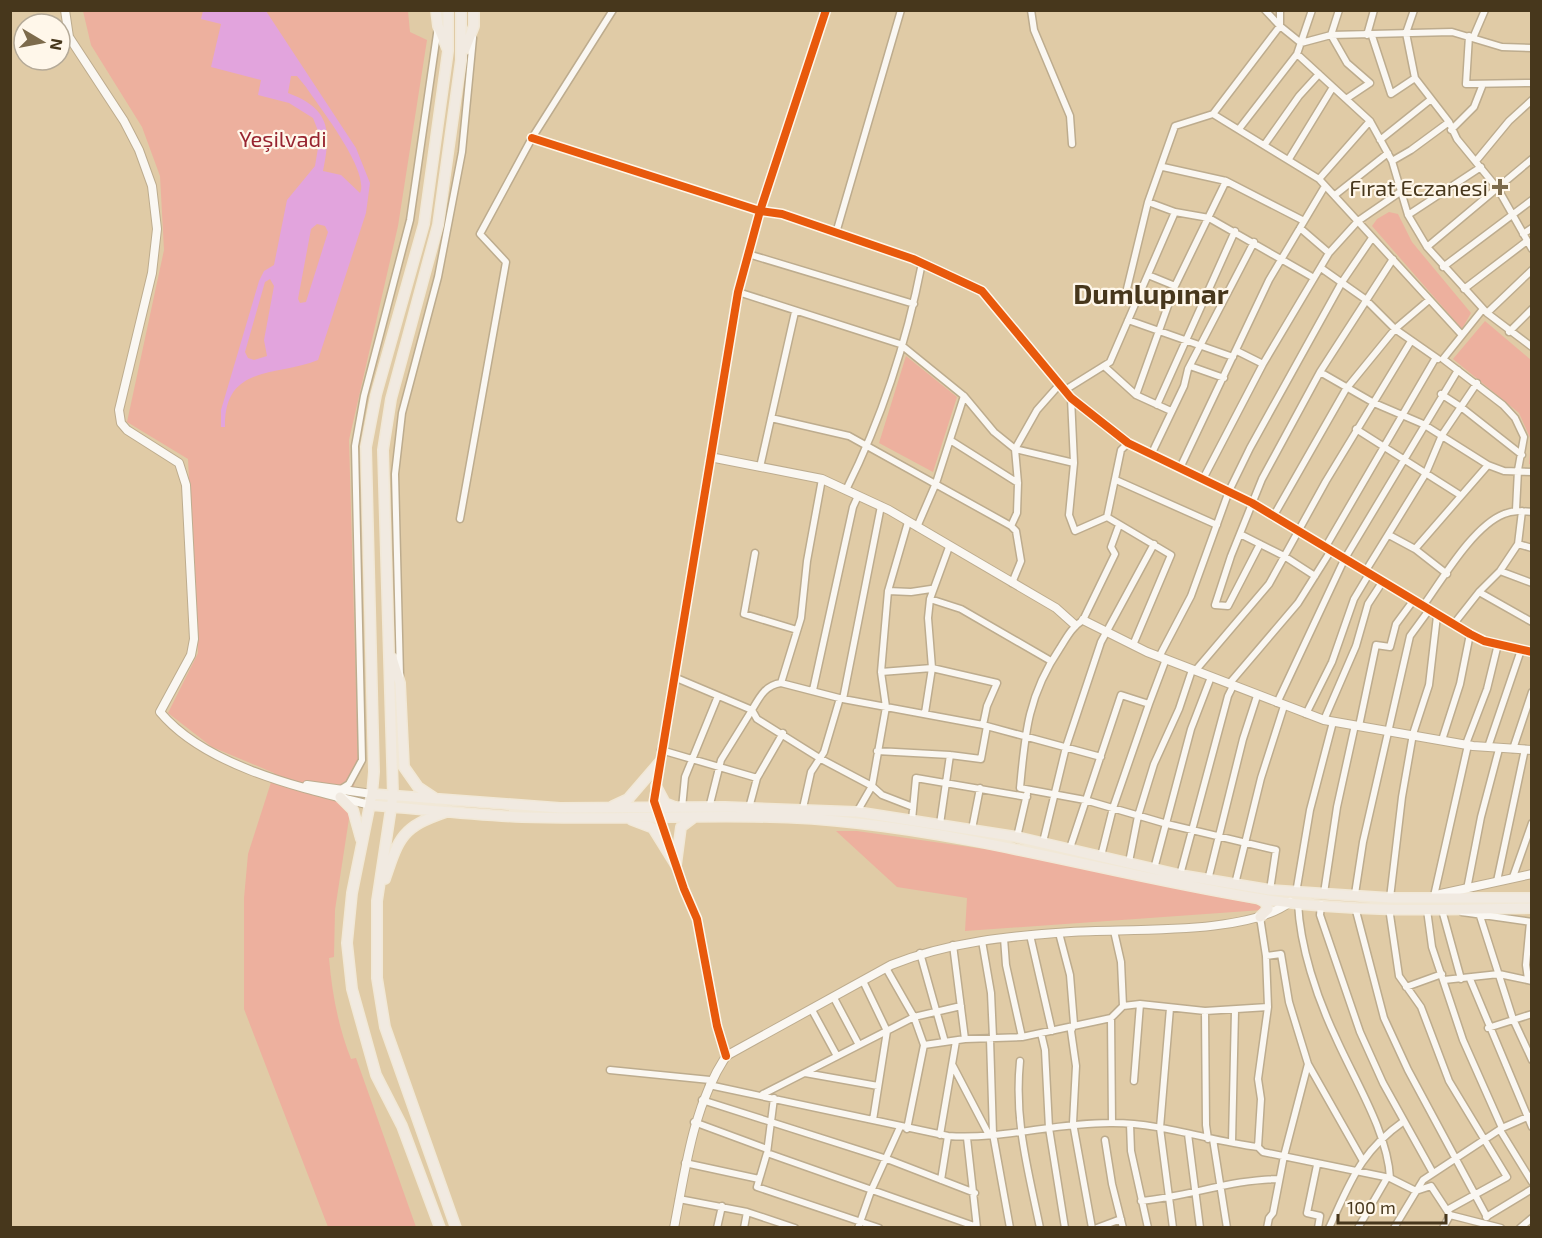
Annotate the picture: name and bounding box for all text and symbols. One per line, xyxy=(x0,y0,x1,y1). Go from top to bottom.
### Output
north arrow xyxy=(12,12,72,72)
text: N xyxy=(47,37,68,52)
park label: Yeşilvadi xyxy=(239,125,327,153)
place label: Fırat Eczanesi xyxy=(1349,174,1488,200)
marker: Fırat Eczanesi xyxy=(1493,180,1507,194)
district label: Dumlupınar xyxy=(1073,276,1229,310)
scale bar xyxy=(1338,1187,1446,1225)
text: 100 m xyxy=(1347,1196,1396,1218)

